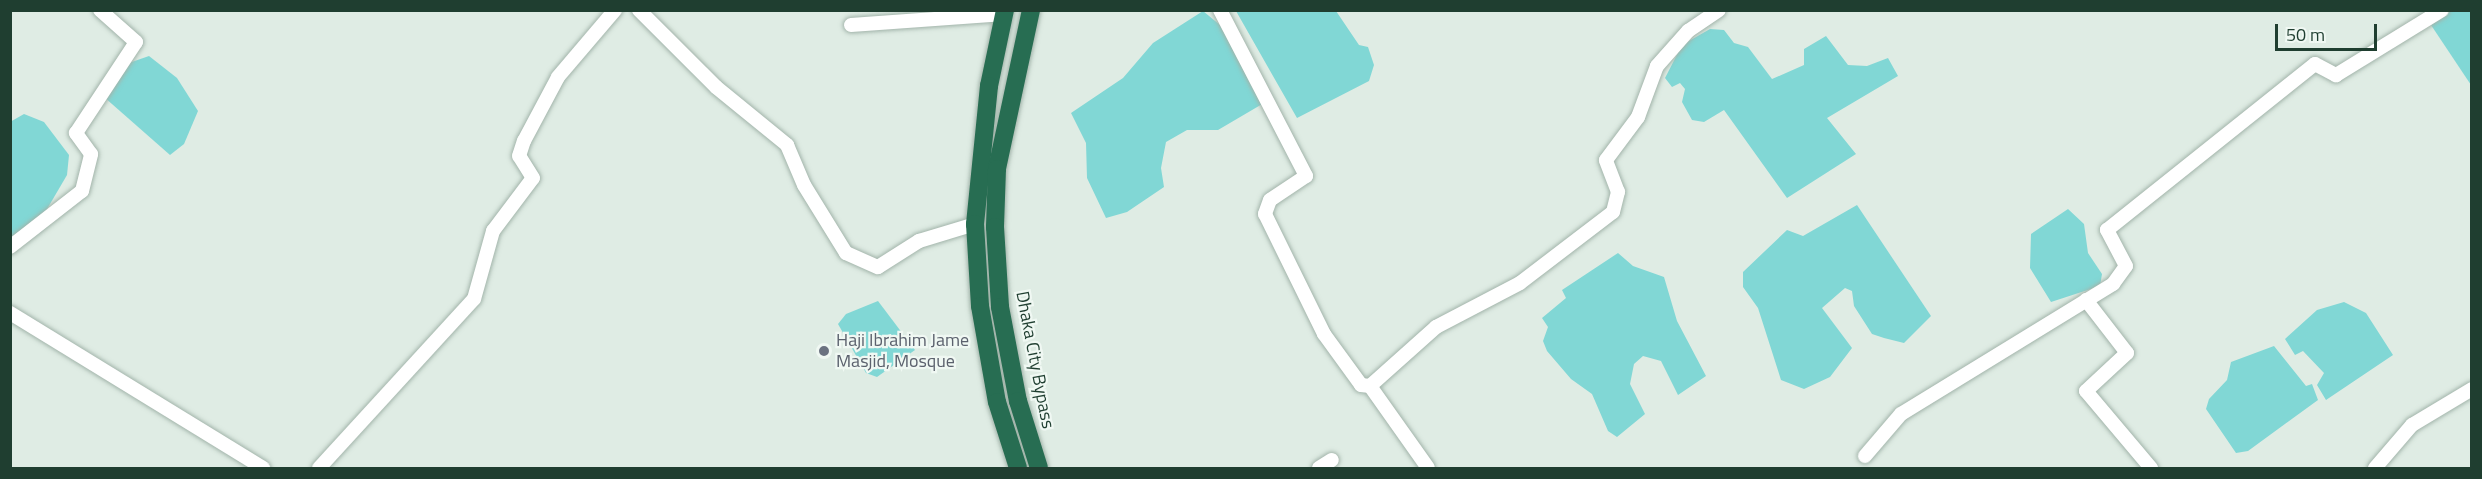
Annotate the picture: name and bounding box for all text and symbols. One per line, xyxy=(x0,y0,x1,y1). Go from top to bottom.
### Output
scale bar xyxy=(2278,12,2380,50)
text: 50 m xyxy=(2286,21,2325,48)
street label: Dhaka City Bypass xyxy=(1011,289,1059,431)
place label: Haji Ibrahim Jame Masjid, Mosque xyxy=(836,330,969,372)
marker: Haji Ibrahim Jame Masjid, Mosque xyxy=(817,344,831,358)

